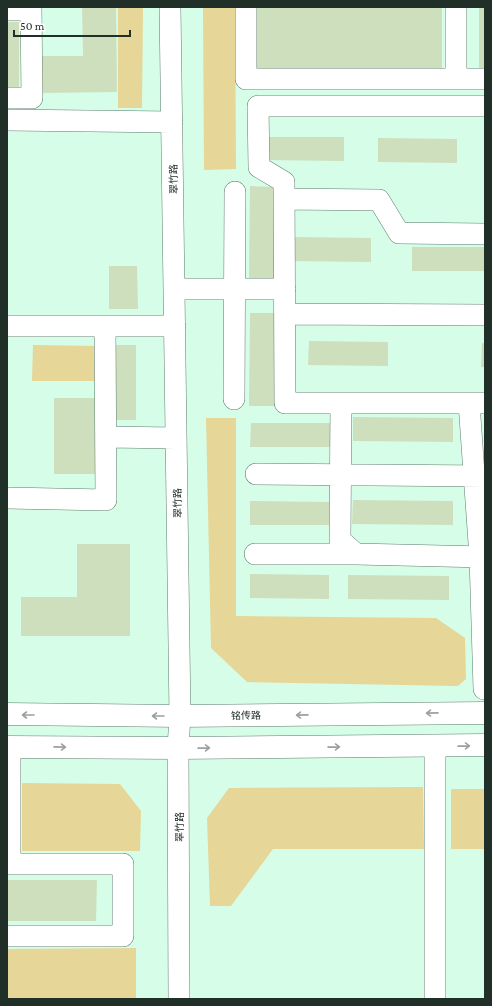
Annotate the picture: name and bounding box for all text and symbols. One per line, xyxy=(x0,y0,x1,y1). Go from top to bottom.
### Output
scale bar xyxy=(14,12,130,38)
text: 50 m xyxy=(20,19,45,33)
street label: 翠竹路 xyxy=(168,164,179,194)
street label: 翠竹路 xyxy=(172,488,183,518)
one-way arrow xyxy=(426,709,439,717)
street label: 铭传路 xyxy=(231,710,261,721)
one-way arrow xyxy=(22,711,35,719)
one-way arrow xyxy=(296,711,309,719)
one-way arrow xyxy=(152,712,165,720)
one-way arrow xyxy=(457,742,470,749)
one-way arrow xyxy=(53,743,66,751)
one-way arrow xyxy=(327,743,340,751)
one-way arrow xyxy=(197,744,210,752)
street label: 翠竹路 xyxy=(174,812,185,842)

